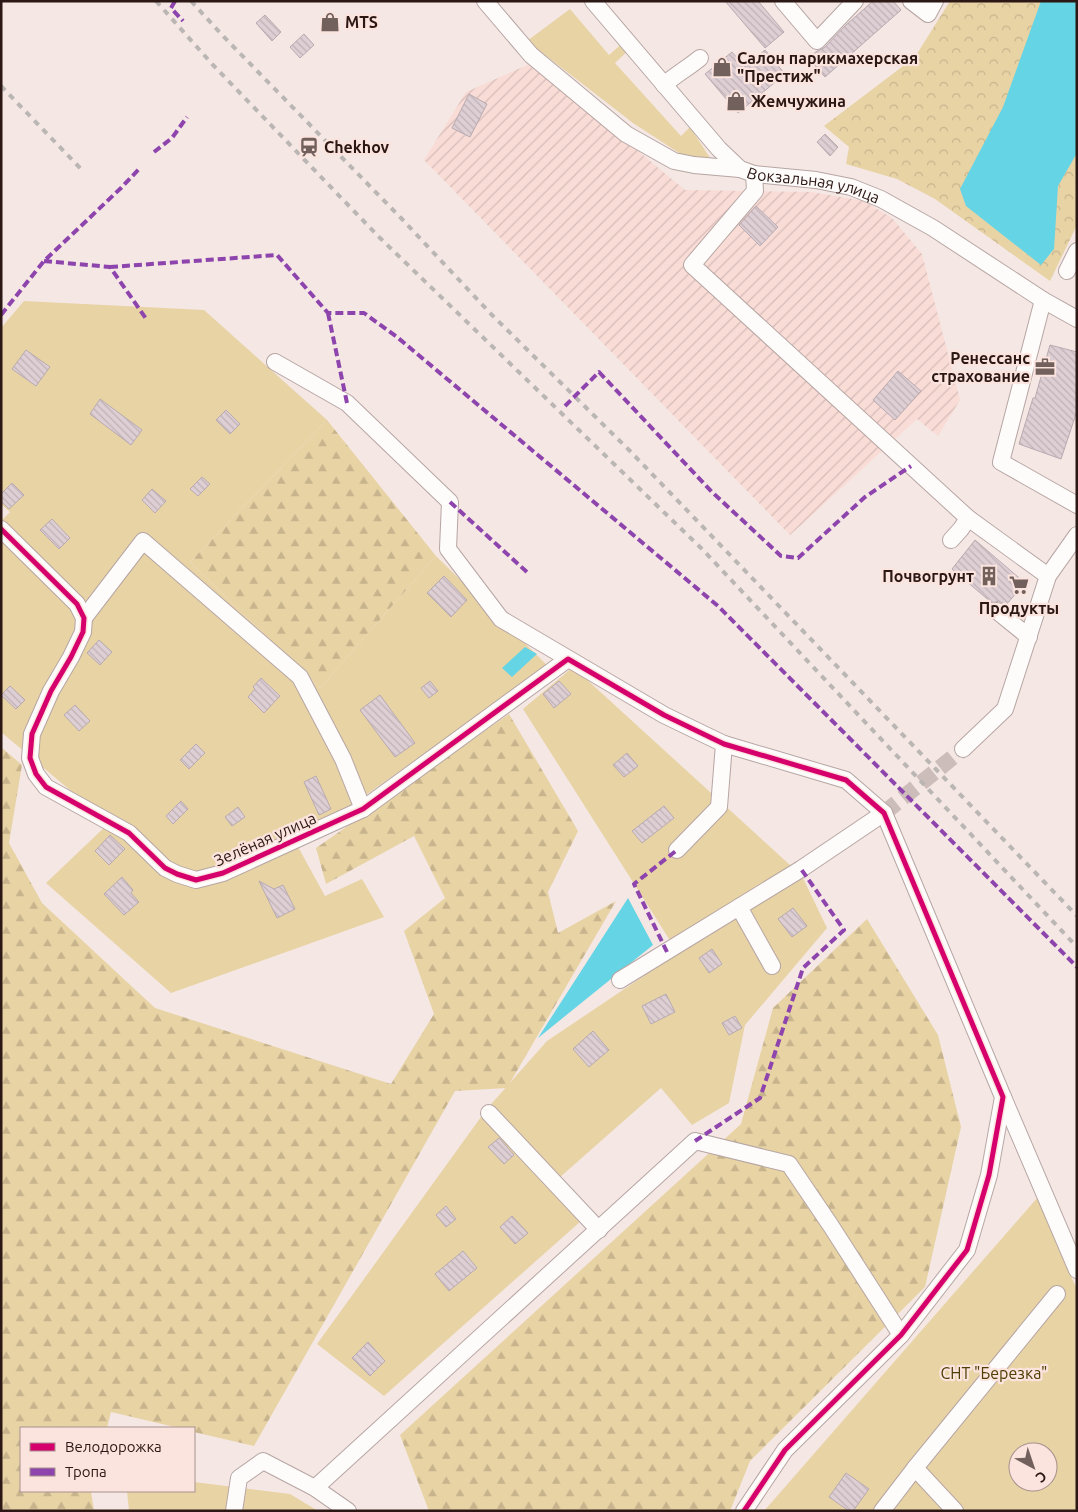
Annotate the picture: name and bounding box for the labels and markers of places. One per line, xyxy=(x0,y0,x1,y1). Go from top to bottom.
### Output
shop icon: MTS xyxy=(319,11,341,33)
place label: MTS xyxy=(345,13,378,31)
place label: Салон парикмахерская "Престиж" xyxy=(737,49,918,85)
shop icon: Салон парикмахерская "Престиж" xyxy=(711,56,733,78)
shop icon: Жемчужина xyxy=(725,90,747,112)
place label: Жемчужина xyxy=(751,92,846,110)
station icon: Chekhov xyxy=(298,136,320,158)
place label: Chekhov xyxy=(324,138,390,156)
place label: Ренессанс страхование xyxy=(931,349,1030,385)
office icon: Ренессанс страхование xyxy=(1034,356,1056,378)
building icon: Почвогрунт xyxy=(978,565,1000,587)
place label: Почвогрунт xyxy=(882,567,974,585)
supermarket icon: Продукты xyxy=(1008,574,1030,596)
place label: Продукты xyxy=(979,599,1059,617)

